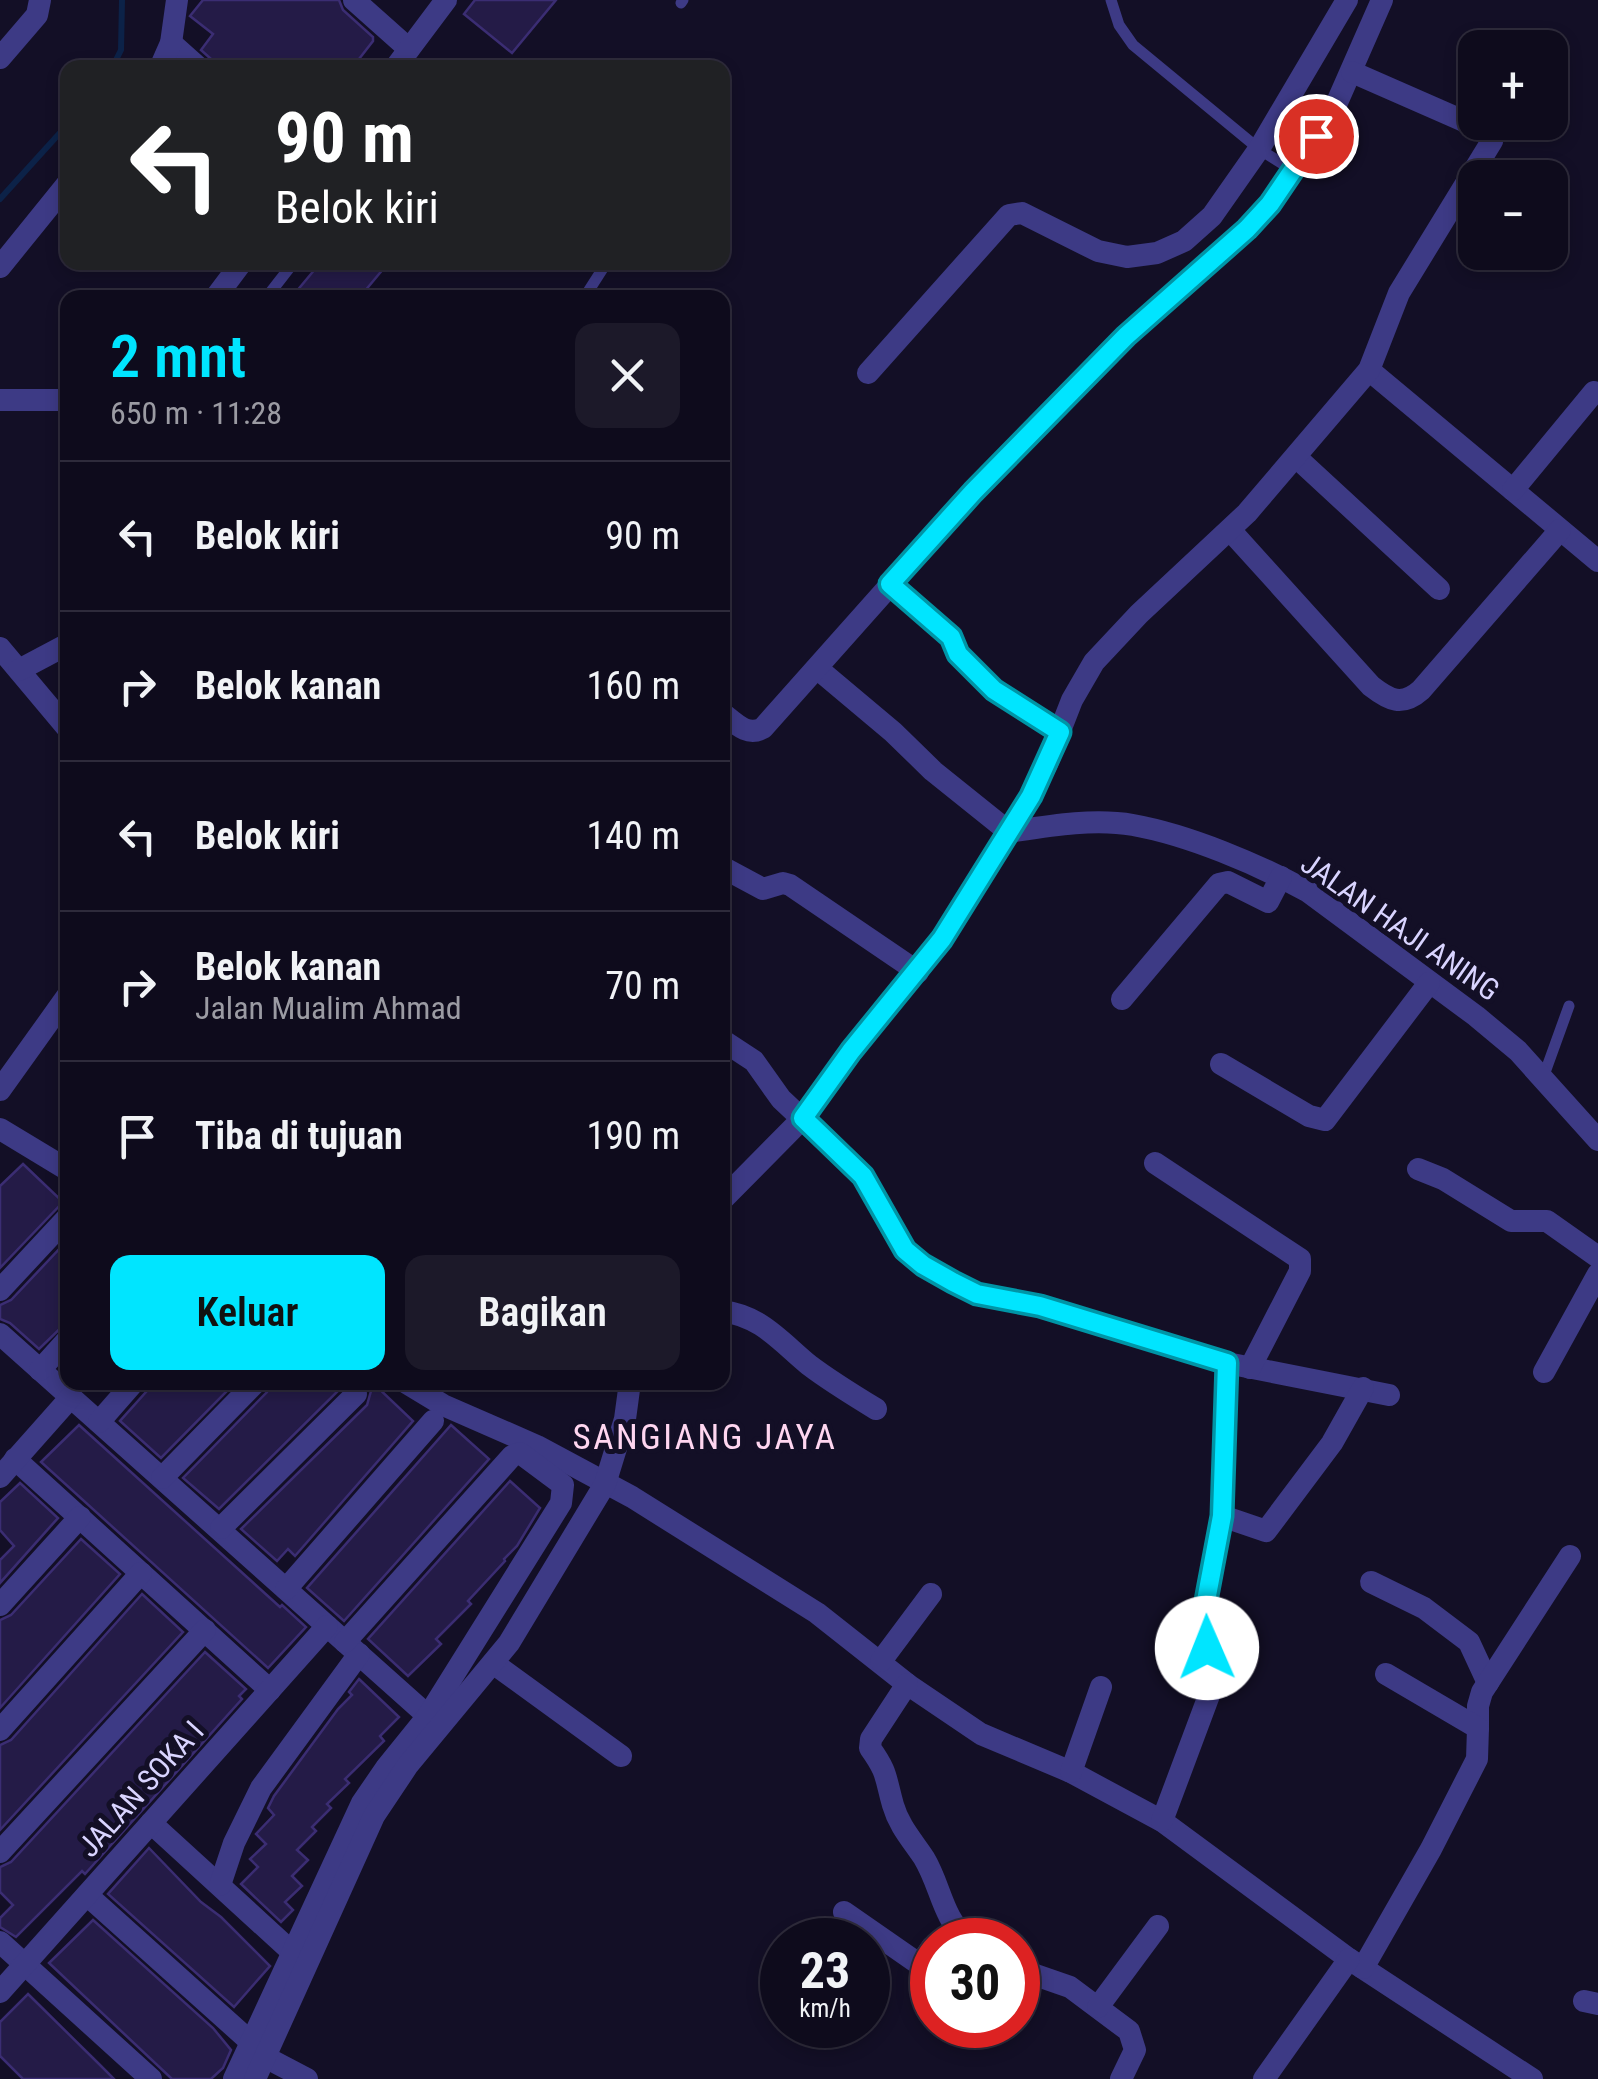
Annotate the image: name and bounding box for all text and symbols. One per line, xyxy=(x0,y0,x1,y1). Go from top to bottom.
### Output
map controls xyxy=(1458,30,1568,270)
button: + xyxy=(1458,30,1568,140)
pin xyxy=(1274,94,1359,179)
text: 90 m xyxy=(275,97,414,179)
icon: left xyxy=(110,100,240,230)
icon: arrive xyxy=(1289,109,1344,164)
button: − xyxy=(1458,160,1568,270)
text: Belok kiri xyxy=(275,181,439,234)
text: 2 mnt xyxy=(110,321,246,392)
button: close xyxy=(575,323,680,428)
text: 650 m · 11:28 xyxy=(110,394,282,432)
icon: left xyxy=(110,509,165,564)
text: Belok kiri xyxy=(195,514,340,558)
text: 90 m xyxy=(605,514,680,558)
icon: right xyxy=(110,659,165,714)
text: Belok kanan xyxy=(195,664,381,708)
text: 160 m xyxy=(586,664,680,708)
icon: left xyxy=(110,809,165,864)
text: Belok kiri xyxy=(195,814,340,858)
text: 140 m xyxy=(586,814,680,858)
street label: JALAN HAJI ANING xyxy=(1295,845,1506,1008)
text: Belok kanan xyxy=(195,945,381,989)
icon: right xyxy=(110,959,165,1014)
text: 70 m xyxy=(605,964,680,1008)
text: Jalan Mualim Ahmad xyxy=(195,989,462,1027)
icon: arrive xyxy=(110,1109,165,1164)
text: Tiba di tujuan xyxy=(195,1114,403,1158)
text: 190 m xyxy=(586,1114,680,1158)
button: Keluar xyxy=(110,1255,385,1370)
button: Bagikan xyxy=(405,1255,680,1370)
district label: SANGIANG JAYA xyxy=(573,1417,837,1458)
position arrow xyxy=(1155,1596,1259,1700)
street label: JALAN SOKA I xyxy=(71,1714,211,1864)
speed limit sign: 30 xyxy=(910,1918,1040,2048)
text: 23 xyxy=(800,1942,850,2000)
text: km/h xyxy=(799,1994,851,2023)

